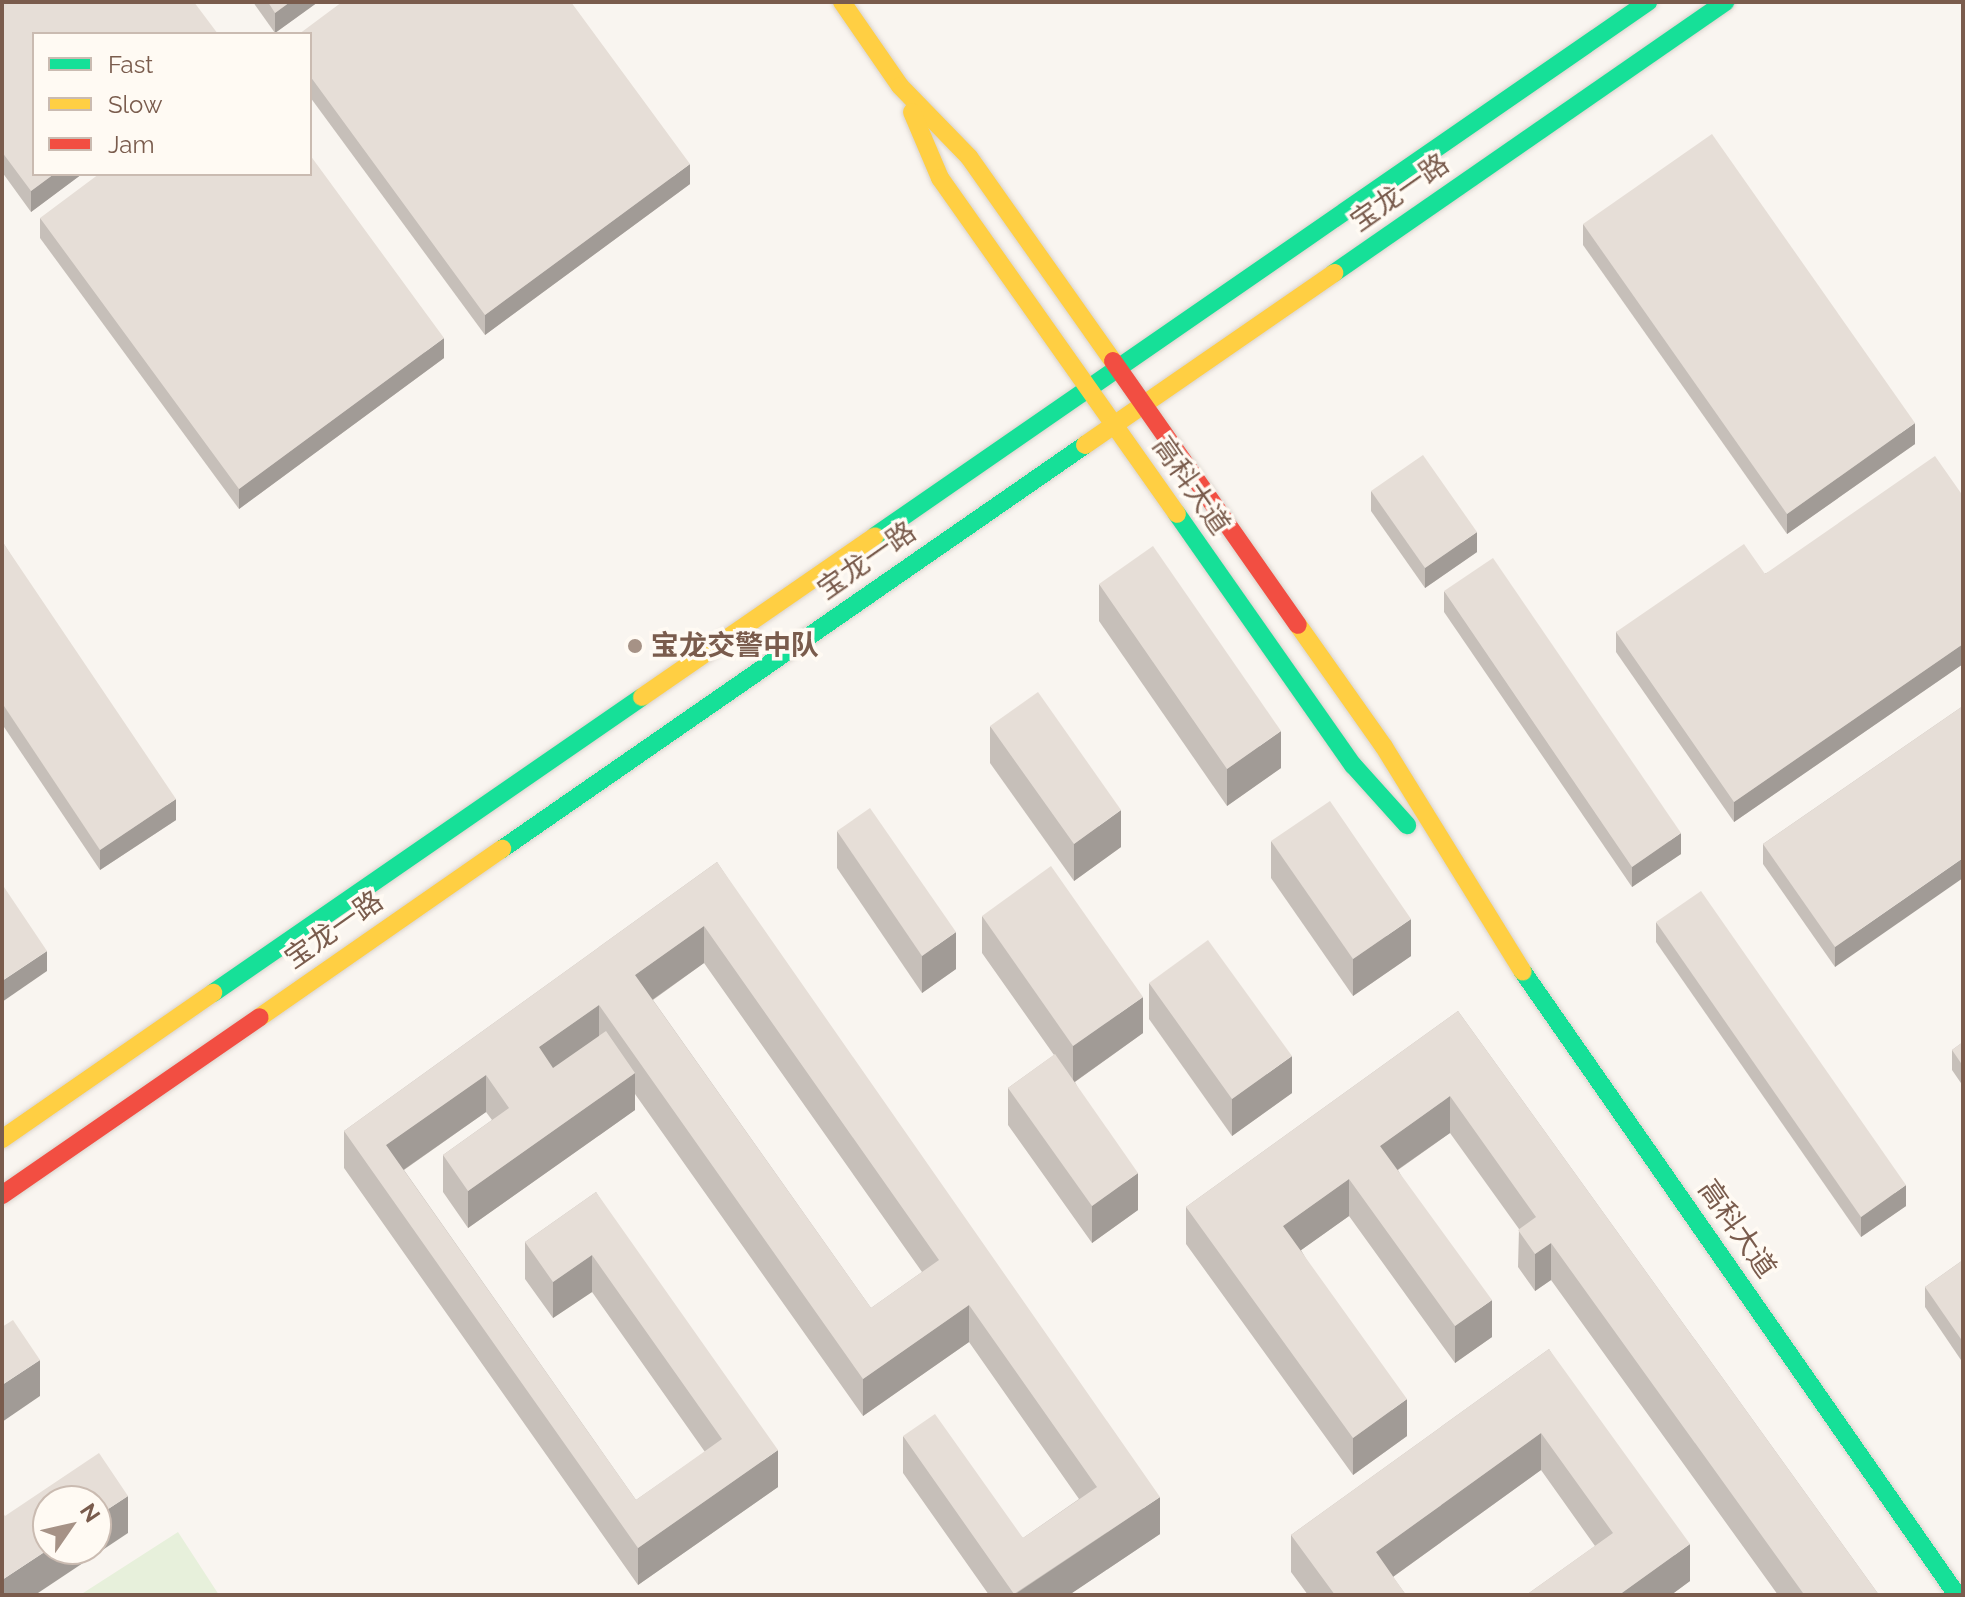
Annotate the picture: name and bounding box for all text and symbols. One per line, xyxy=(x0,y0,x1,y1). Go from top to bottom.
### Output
legend xyxy=(32,32,312,176)
text: Fast xyxy=(108,50,153,79)
text: Slow xyxy=(108,90,162,119)
text: Jam xyxy=(108,130,154,159)
street label: 宝龙一路 xyxy=(1344,147,1456,239)
street label: 高科大道 xyxy=(1145,430,1237,542)
street label: 宝龙一路 xyxy=(811,515,923,607)
place label: 宝龙交警中队 xyxy=(651,629,819,663)
marker: 宝龙交警中队 xyxy=(626,637,644,655)
street label: 宝龙一路 xyxy=(278,884,390,976)
street label: 高科大道 xyxy=(1691,1173,1783,1285)
north arrow xyxy=(32,1485,112,1565)
text: N xyxy=(75,1498,106,1527)

